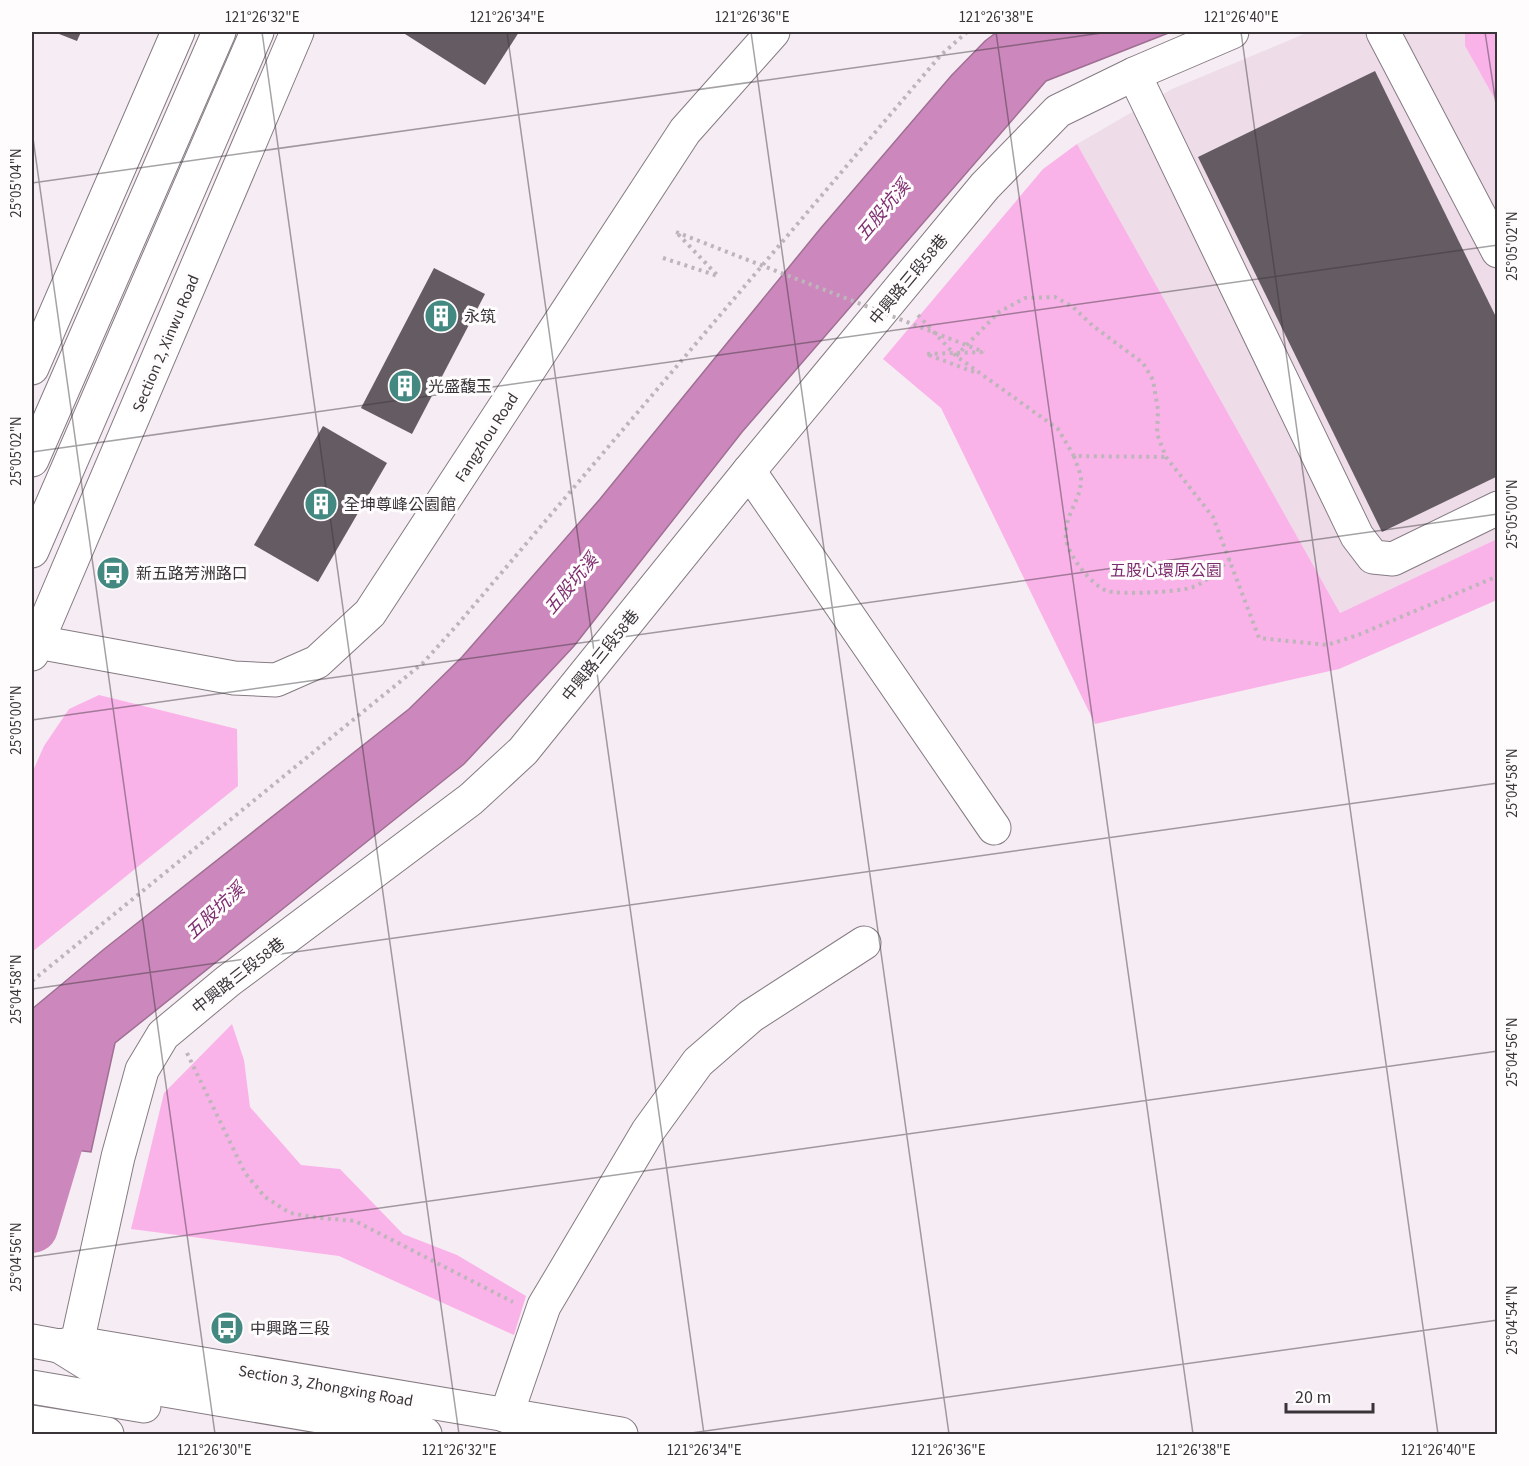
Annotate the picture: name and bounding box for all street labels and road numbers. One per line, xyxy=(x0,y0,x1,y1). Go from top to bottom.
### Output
street label: 中興路三段58巷 xyxy=(864,230,953,330)
street label: Section 2, Xinwu Road xyxy=(127,271,205,416)
street label: Fangzhou Road xyxy=(450,389,524,486)
street label: 中興路三段58巷 xyxy=(557,605,645,706)
street label: 中興路三段58巷 xyxy=(188,933,289,1019)
street label: Section 3, Zhongxing Road xyxy=(237,1360,415,1412)

